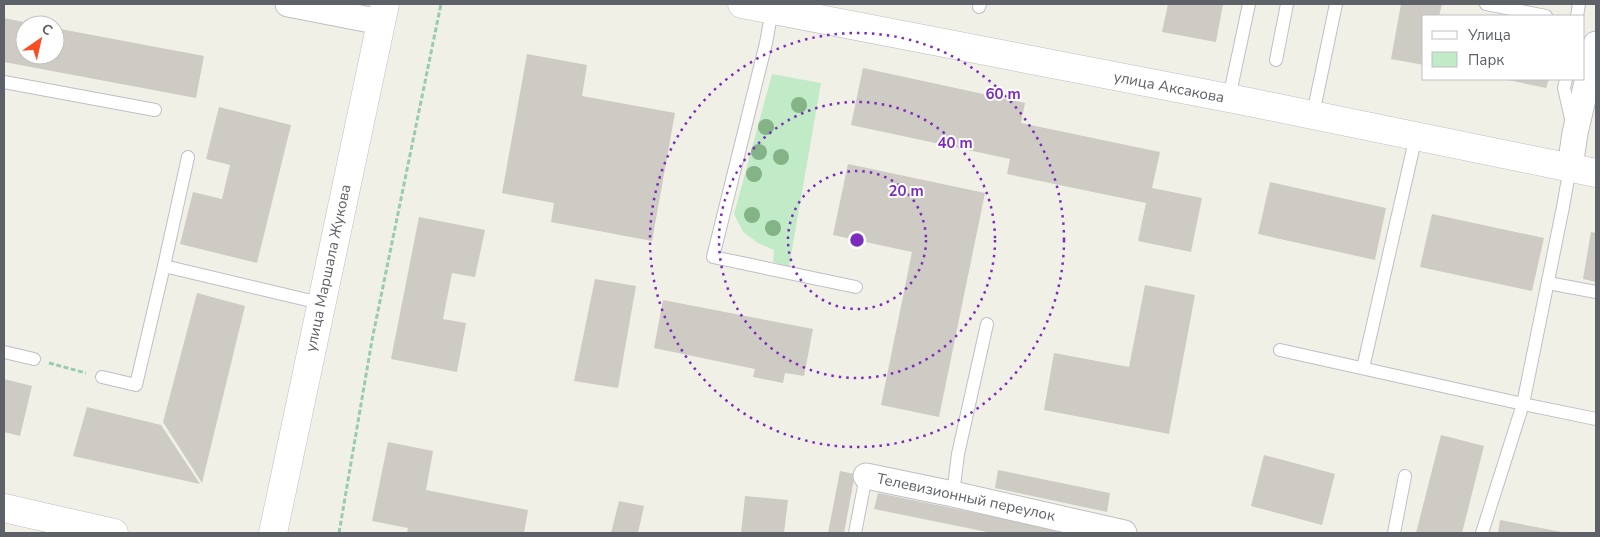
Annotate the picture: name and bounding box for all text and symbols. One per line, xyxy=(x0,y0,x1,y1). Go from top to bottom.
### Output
north arrow xyxy=(15,15,65,65)
legend xyxy=(1422,15,1585,80)
text: С xyxy=(38,19,57,40)
text: Улица xyxy=(1467,25,1511,45)
text: Парк xyxy=(1468,50,1504,70)
street label: улица Аксакова xyxy=(1112,66,1226,108)
text: 60 m xyxy=(985,84,1021,104)
text: 40 m xyxy=(937,133,973,153)
text: 20 m xyxy=(888,181,924,201)
street label: улица Маршала Жукова xyxy=(300,182,356,354)
centre of rings xyxy=(848,231,866,249)
street label: Телевизионный переулок xyxy=(875,468,1057,526)

